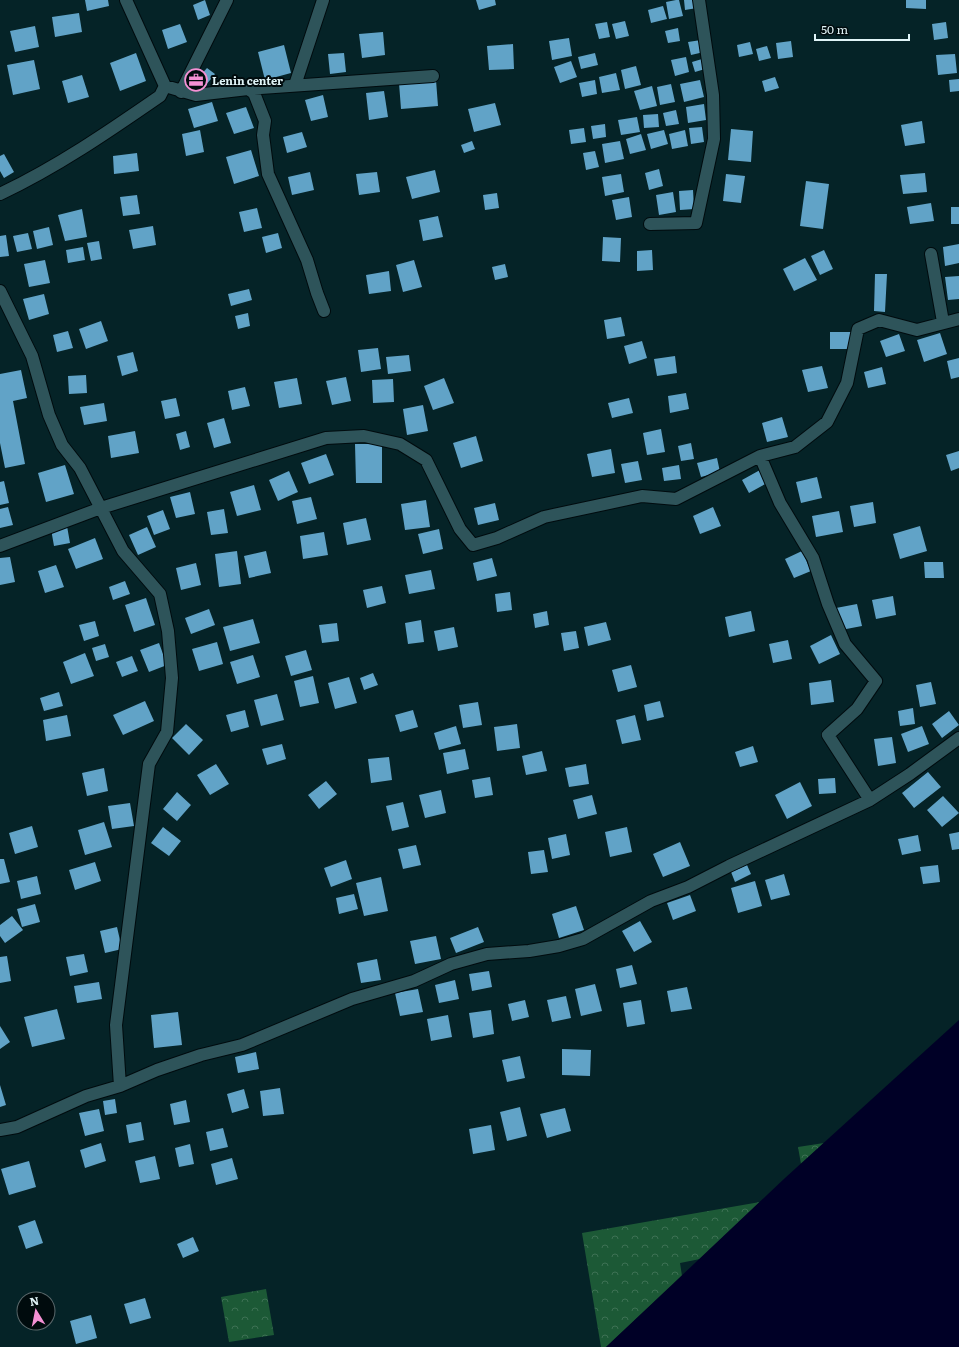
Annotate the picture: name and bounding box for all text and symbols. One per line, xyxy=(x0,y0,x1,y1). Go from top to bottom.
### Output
scale bar xyxy=(815,16,909,42)
text: 50 m xyxy=(821,20,848,38)
office icon: Lenin center xyxy=(183,67,209,93)
place label: Lenin center xyxy=(212,72,283,88)
north arrow xyxy=(16,1291,56,1331)
text: N xyxy=(28,1291,40,1309)

